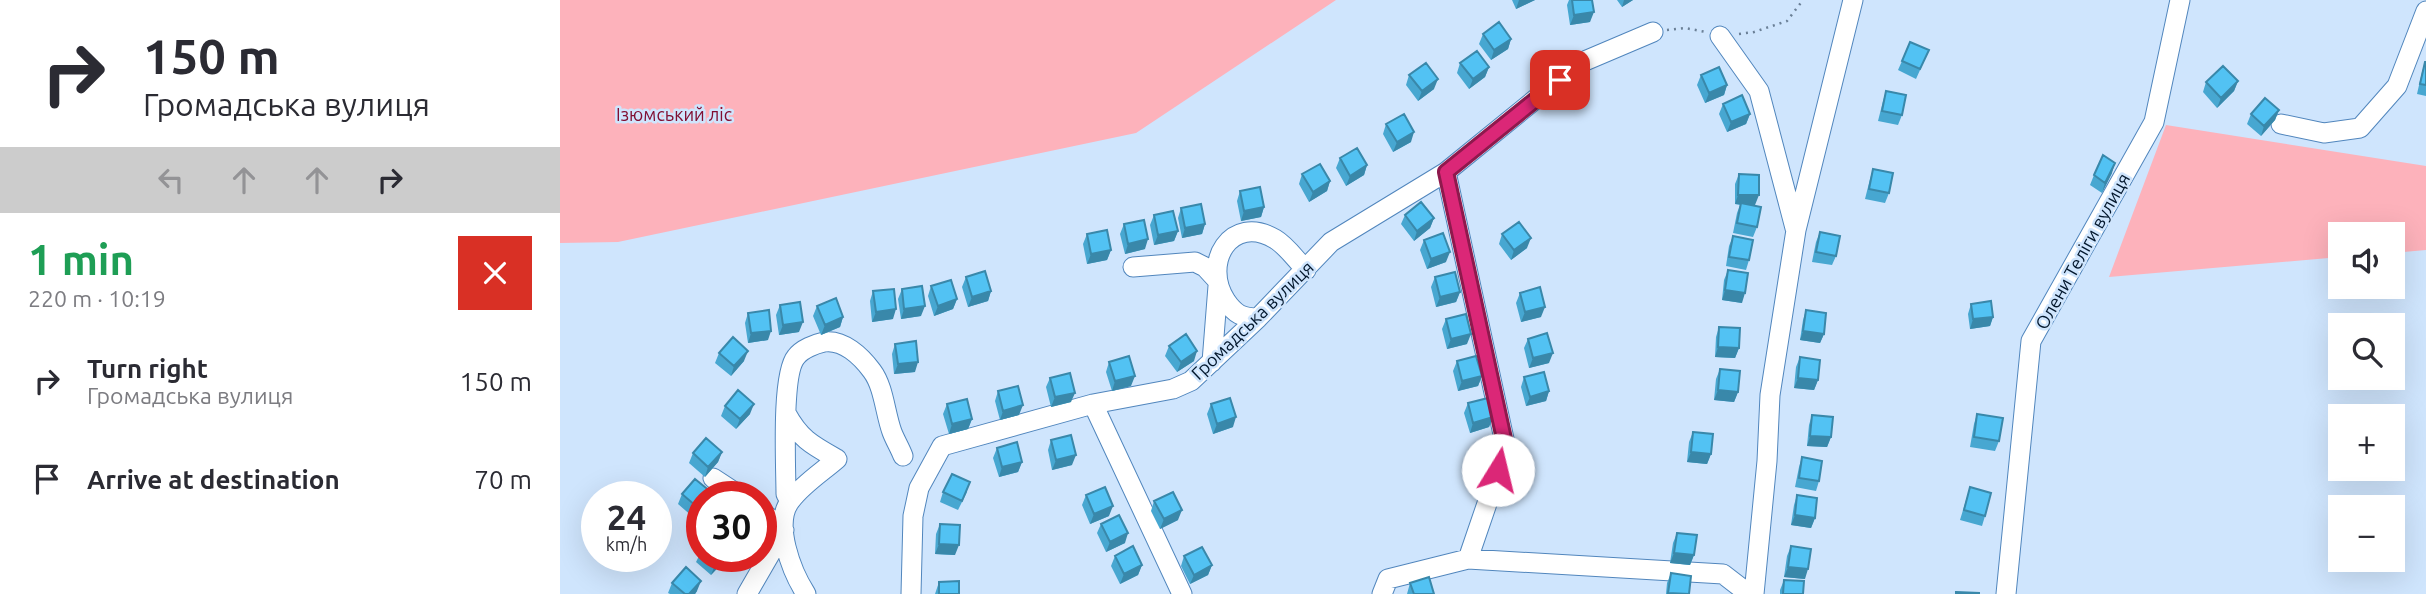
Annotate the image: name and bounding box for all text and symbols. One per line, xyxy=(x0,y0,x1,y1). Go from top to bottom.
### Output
icon: right xyxy=(28,28,119,119)
text: 150 m xyxy=(143,28,280,83)
pin xyxy=(1530,50,1590,110)
icon: arrive xyxy=(1541,61,1579,99)
text: Громадська вулиця xyxy=(143,86,430,122)
park label: Ізюмський ліс xyxy=(616,104,732,124)
icon: left xyxy=(152,161,190,199)
icon: ahead xyxy=(225,161,263,199)
icon: ahead xyxy=(298,161,336,199)
icon: right xyxy=(371,161,409,199)
street label: Олени Теліги вулиця xyxy=(2031,170,2133,332)
map controls xyxy=(2328,222,2405,572)
button: sound xyxy=(2328,222,2405,299)
text: 1 min xyxy=(28,236,134,283)
button: close xyxy=(458,236,532,310)
street label: Громадська вулиця xyxy=(1187,257,1317,383)
text: 220 m · 10:19 xyxy=(28,286,166,311)
button: search xyxy=(2328,313,2405,390)
text: Turn right xyxy=(87,354,208,383)
icon: right xyxy=(28,362,66,400)
text: 150 m xyxy=(460,367,532,396)
text: Громадська вулиця xyxy=(87,383,293,408)
button: + xyxy=(2328,404,2405,481)
position arrow xyxy=(1461,433,1535,507)
icon: arrive xyxy=(28,460,66,498)
text: Arrive at destination xyxy=(87,465,340,494)
text: 70 m xyxy=(474,465,532,494)
speed limit sign: 30 xyxy=(686,481,777,572)
button: − xyxy=(2328,495,2405,572)
text: 24 xyxy=(607,497,646,537)
text: km/h xyxy=(606,534,647,554)

